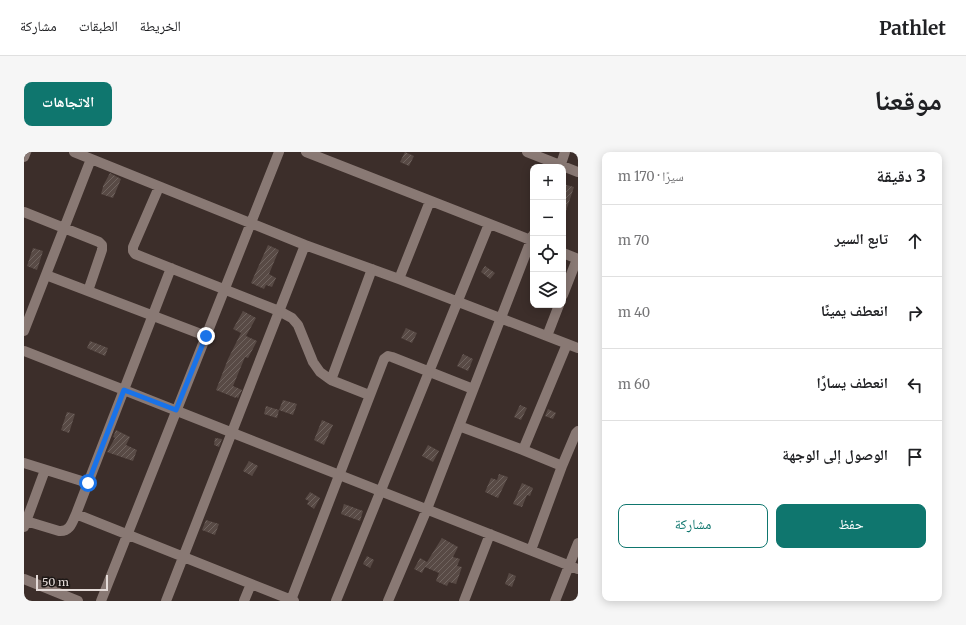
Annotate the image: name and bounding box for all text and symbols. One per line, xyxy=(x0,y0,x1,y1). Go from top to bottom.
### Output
text: Pathlet xyxy=(879,16,946,40)
text: مشاركة xyxy=(20,17,57,35)
text: الطبقات xyxy=(79,17,118,35)
text: الخريطة xyxy=(140,17,181,35)
button: الاتجاهات xyxy=(24,82,112,126)
text: موقعنا xyxy=(874,82,942,118)
map controls xyxy=(530,164,566,308)
button: + xyxy=(530,164,566,200)
text: 3 دقيقة xyxy=(877,165,926,187)
text: سيرًا · 170 m xyxy=(618,168,684,185)
button: − xyxy=(530,200,566,236)
text: تابع السير xyxy=(834,229,888,248)
icon: ahead xyxy=(904,230,926,252)
text: 70 m xyxy=(618,232,649,249)
button: locate xyxy=(530,236,566,272)
button: layers xyxy=(530,272,566,308)
text: انعطف يمينًا xyxy=(821,301,888,320)
icon: right xyxy=(904,302,926,324)
text: 40 m xyxy=(618,304,650,321)
route end xyxy=(197,327,215,345)
text: انعطف يسارًا xyxy=(816,373,888,392)
icon: left xyxy=(904,374,926,396)
text: 60 m xyxy=(618,376,650,393)
text: الوصول إلى الوجهة xyxy=(782,445,888,464)
icon: arrive xyxy=(904,446,926,468)
route start xyxy=(79,474,97,492)
button: مشاركة xyxy=(618,504,768,548)
button: حفظ xyxy=(776,504,926,548)
scale bar xyxy=(36,573,108,592)
text: 50 m xyxy=(42,575,69,589)

